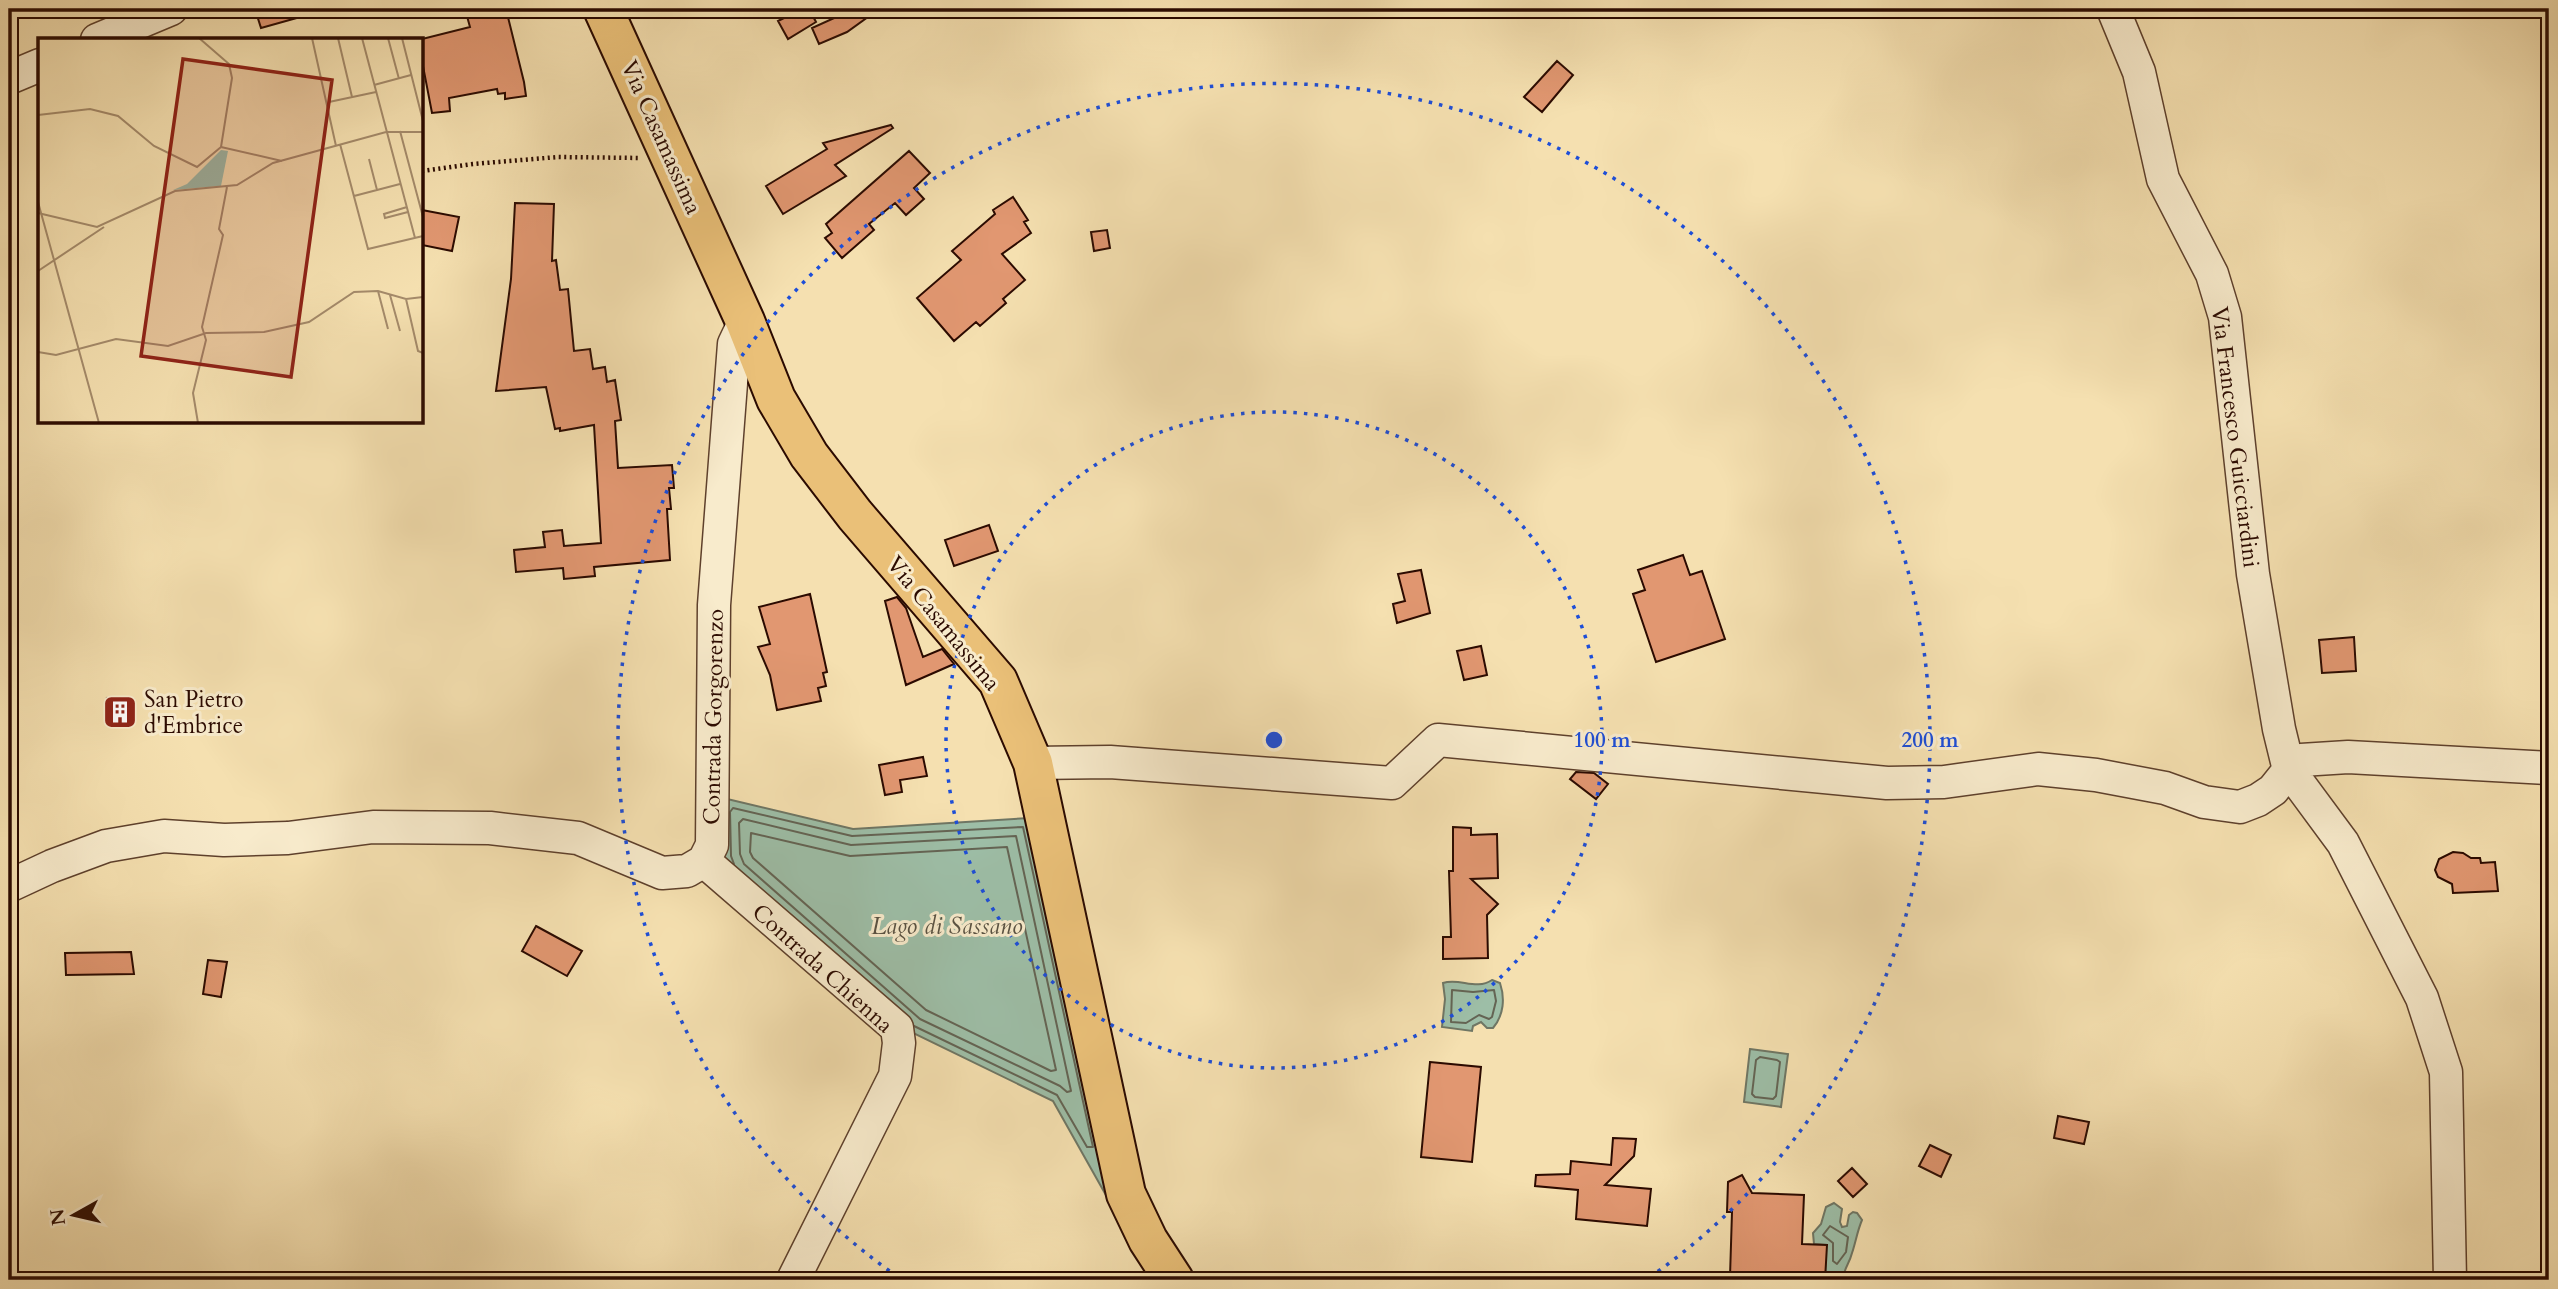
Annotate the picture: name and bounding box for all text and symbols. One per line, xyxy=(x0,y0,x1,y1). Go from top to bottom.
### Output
inset map xyxy=(38,38,424,424)
street label: Via Casamassima xyxy=(614,55,709,219)
street label: Via Francesco Guicciardini xyxy=(2204,305,2267,569)
street label: Via Casamassima xyxy=(880,549,1008,697)
street label: Contrada Gorgorenzo xyxy=(696,609,731,825)
place label: San Pietro d'Embrice xyxy=(144,684,243,741)
building icon: San Pietro d'Embrice xyxy=(101,693,139,731)
text: 100 m xyxy=(1573,726,1631,755)
text: 200 m xyxy=(1901,726,1959,755)
centre of rings xyxy=(1262,728,1286,752)
street label: Contrada Chienna xyxy=(745,897,900,1040)
water label: Lago di Sassano xyxy=(871,910,1023,943)
north arrow xyxy=(38,1180,108,1250)
text: N xyxy=(44,1207,72,1227)

